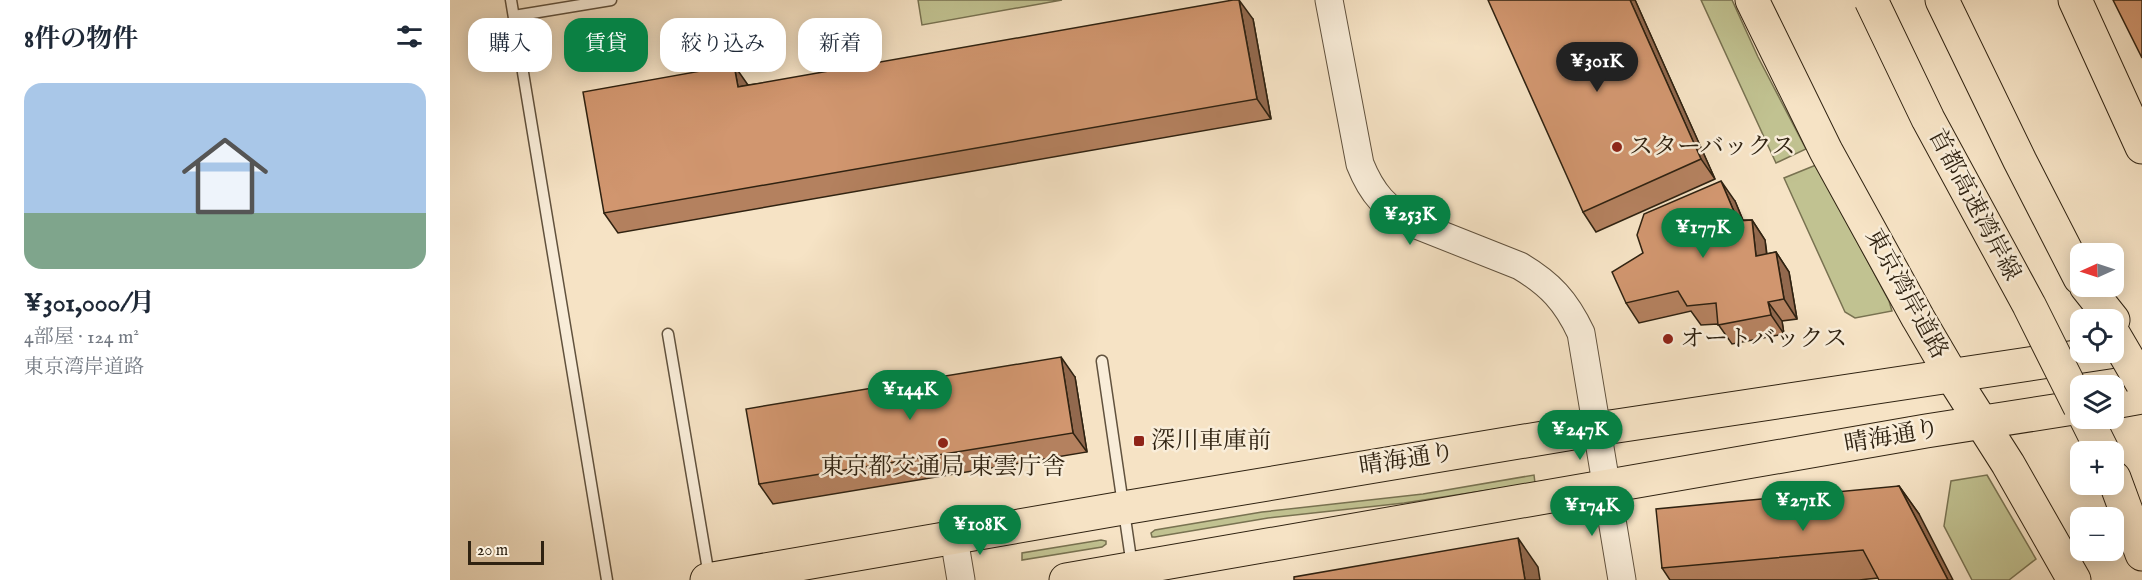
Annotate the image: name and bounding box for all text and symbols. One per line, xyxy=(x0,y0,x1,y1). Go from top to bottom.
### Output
chip: 購入 xyxy=(468,18,552,72)
chip: 賃貸 xyxy=(564,18,648,72)
chip: 絞り込み xyxy=(660,18,786,72)
chip: 新着 xyxy=(798,18,882,72)
icon: filters xyxy=(393,20,426,53)
text: 8件の物件 xyxy=(24,23,138,56)
pin: ¥301K xyxy=(1555,42,1639,93)
text: ¥301K xyxy=(1570,49,1624,74)
icon: home xyxy=(171,122,279,230)
street label: 首都高速湾岸線 xyxy=(1921,124,2027,286)
place label: スターバックス xyxy=(1629,132,1796,163)
marker: スターバックス xyxy=(1610,140,1624,154)
pin: ¥253K xyxy=(1368,195,1452,246)
text: ¥253K xyxy=(1383,202,1437,227)
pin: ¥177K xyxy=(1661,208,1745,259)
text: ¥177K xyxy=(1675,215,1731,240)
street label: 東京湾岸道路 xyxy=(1858,224,1954,364)
north arrow xyxy=(2070,243,2124,297)
map controls xyxy=(2070,243,2124,561)
text: ¥301,000/月 xyxy=(24,287,155,320)
button: locate xyxy=(2070,309,2124,363)
place label: オートバックス xyxy=(1680,324,1847,355)
text: 4部屋 · 124 m² xyxy=(24,325,139,350)
marker: オートバックス xyxy=(1661,332,1675,346)
text: 東京湾岸道路 xyxy=(24,355,144,380)
pin: ¥144K xyxy=(868,370,952,421)
button: layers xyxy=(2070,375,2124,429)
text: ¥144K xyxy=(882,377,938,402)
pin: ¥247K xyxy=(1538,410,1622,461)
street label: 晴海通り xyxy=(1842,413,1942,461)
text: ¥247K xyxy=(1552,417,1608,442)
place label: 深川車庫前 xyxy=(1151,426,1271,457)
marker: 深川車庫前 xyxy=(1132,434,1146,448)
marker: 東京都交通局 東雲庁舎 xyxy=(936,436,950,450)
street label: 晴海通り xyxy=(1357,437,1457,483)
button: + xyxy=(2070,441,2124,495)
place label: 東京都交通局 東雲庁舎 xyxy=(820,452,1066,483)
pin: ¥271K xyxy=(1761,481,1845,532)
pin: ¥174K xyxy=(1550,486,1634,537)
text: ¥271K xyxy=(1775,488,1831,513)
text: ¥174K xyxy=(1564,493,1620,518)
pin: ¥108K xyxy=(938,505,1022,556)
button: − xyxy=(2070,507,2124,561)
text: ¥108K xyxy=(953,512,1007,537)
scale bar xyxy=(468,538,544,566)
text: 20 m xyxy=(477,541,508,561)

